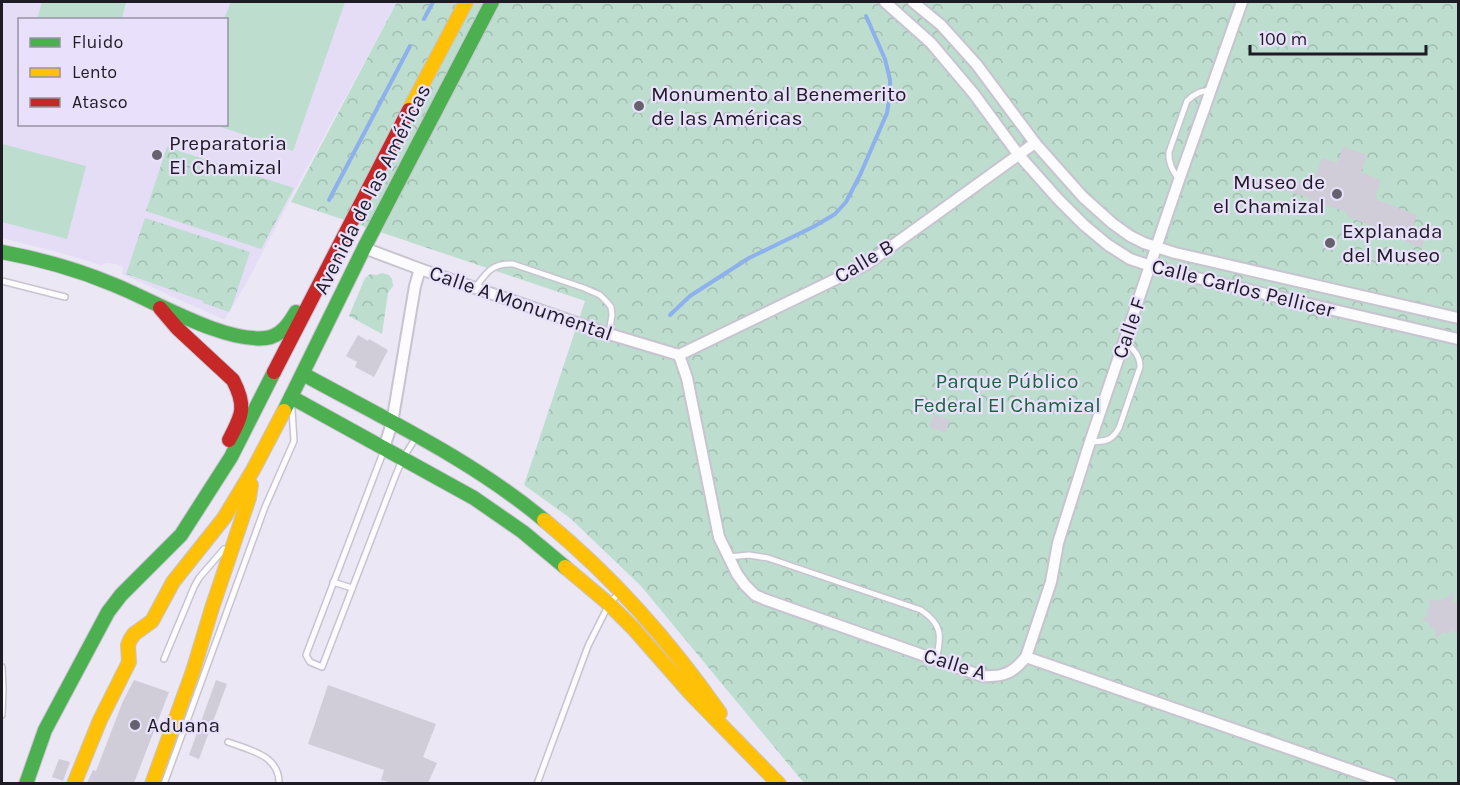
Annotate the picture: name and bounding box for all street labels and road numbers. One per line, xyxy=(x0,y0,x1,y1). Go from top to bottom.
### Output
street label: Avenida de las Américas xyxy=(309,80,435,298)
street label: Calle B xyxy=(830,234,898,288)
street label: Calle Carlos Pellicer xyxy=(1149,254,1337,322)
street label: Calle A Monumental xyxy=(426,260,616,346)
street label: Calle F xyxy=(1107,294,1151,362)
street label: Calle A xyxy=(921,643,989,685)

